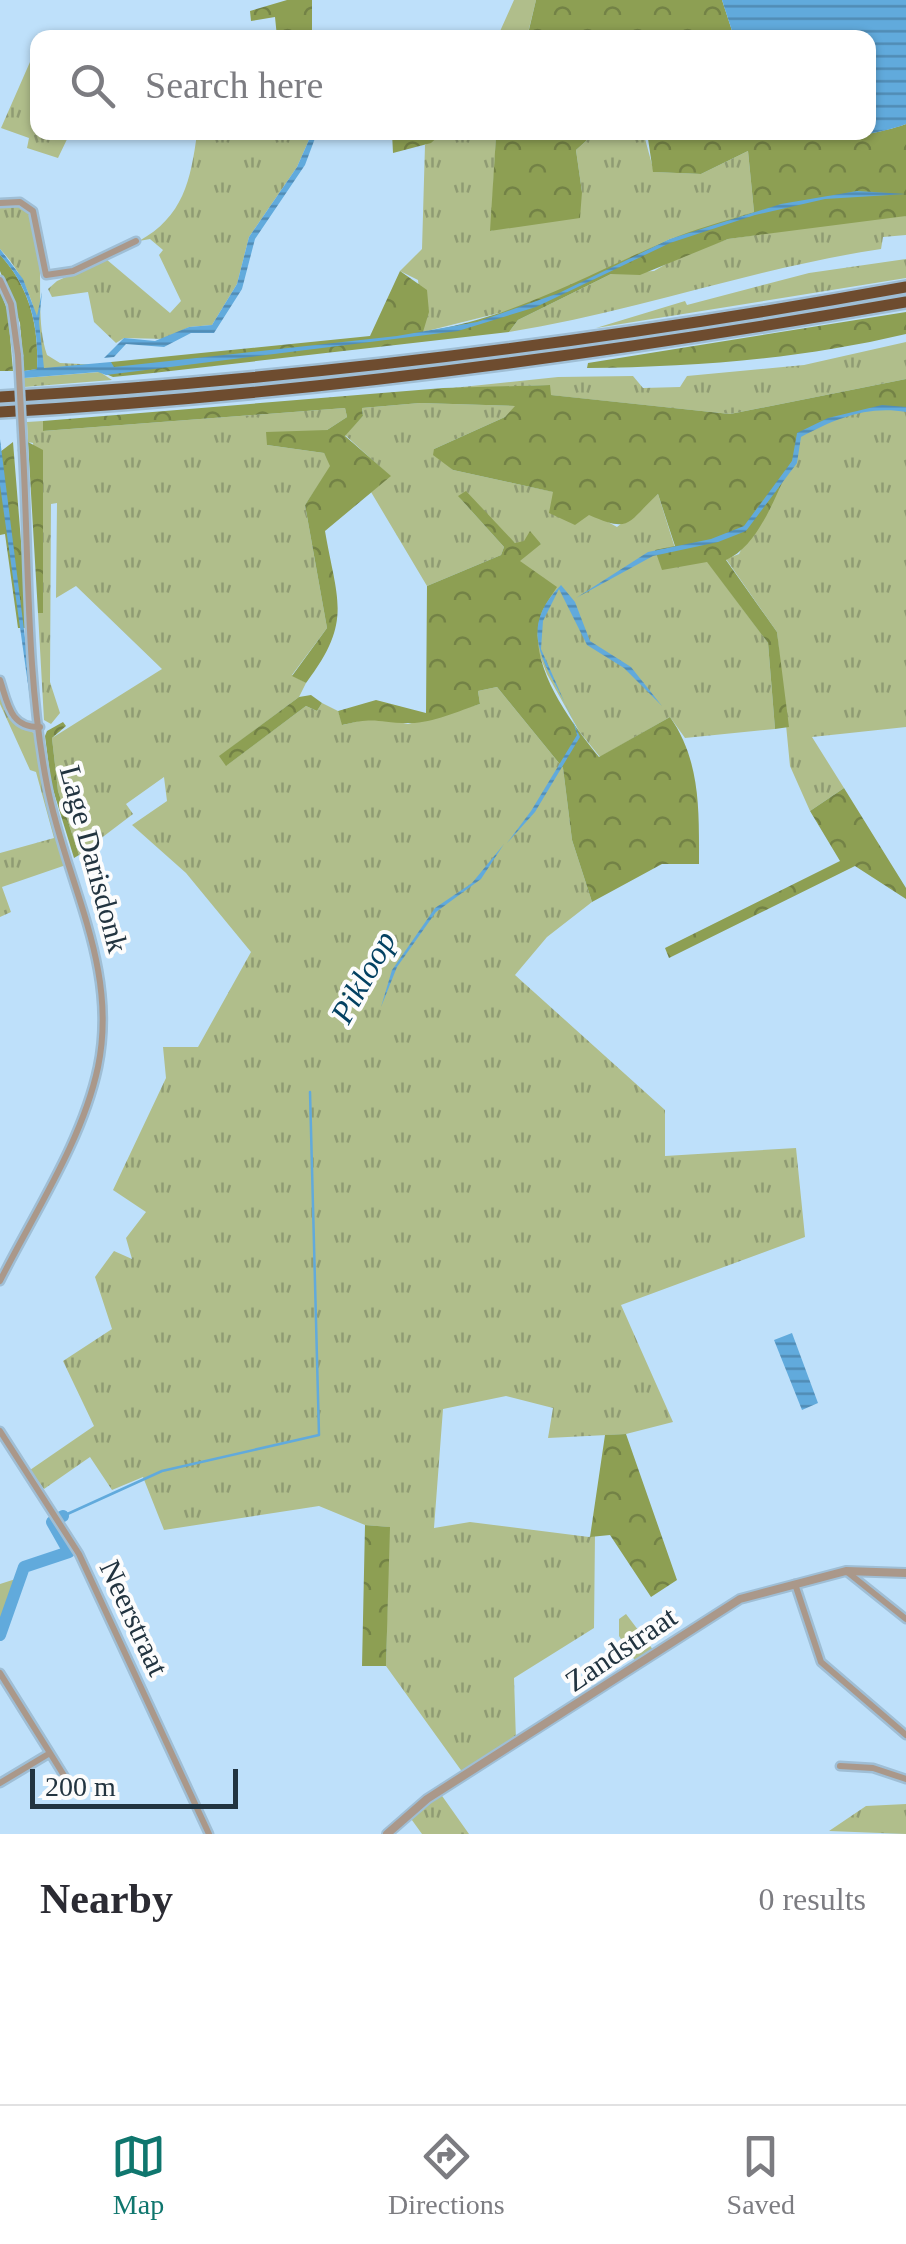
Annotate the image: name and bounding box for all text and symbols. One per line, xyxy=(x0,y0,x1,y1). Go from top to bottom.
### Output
search box xyxy=(30,30,876,140)
icon: search xyxy=(65,58,120,113)
text: Search here xyxy=(145,64,323,106)
street label: Lage Darisdonk xyxy=(54,762,135,956)
water label: Pikloop xyxy=(323,925,403,1030)
street label: Neerstraat xyxy=(93,1555,176,1681)
street label: Zandstraat xyxy=(559,1599,683,1698)
scale bar xyxy=(30,1764,238,1808)
text: 200 m xyxy=(45,1771,116,1802)
text: Nearby xyxy=(40,1876,173,1922)
text: 0 results xyxy=(758,1881,866,1917)
tab: Map xyxy=(111,2129,166,2221)
tab: Directions xyxy=(388,2129,505,2221)
tab: Saved xyxy=(727,2129,795,2221)

